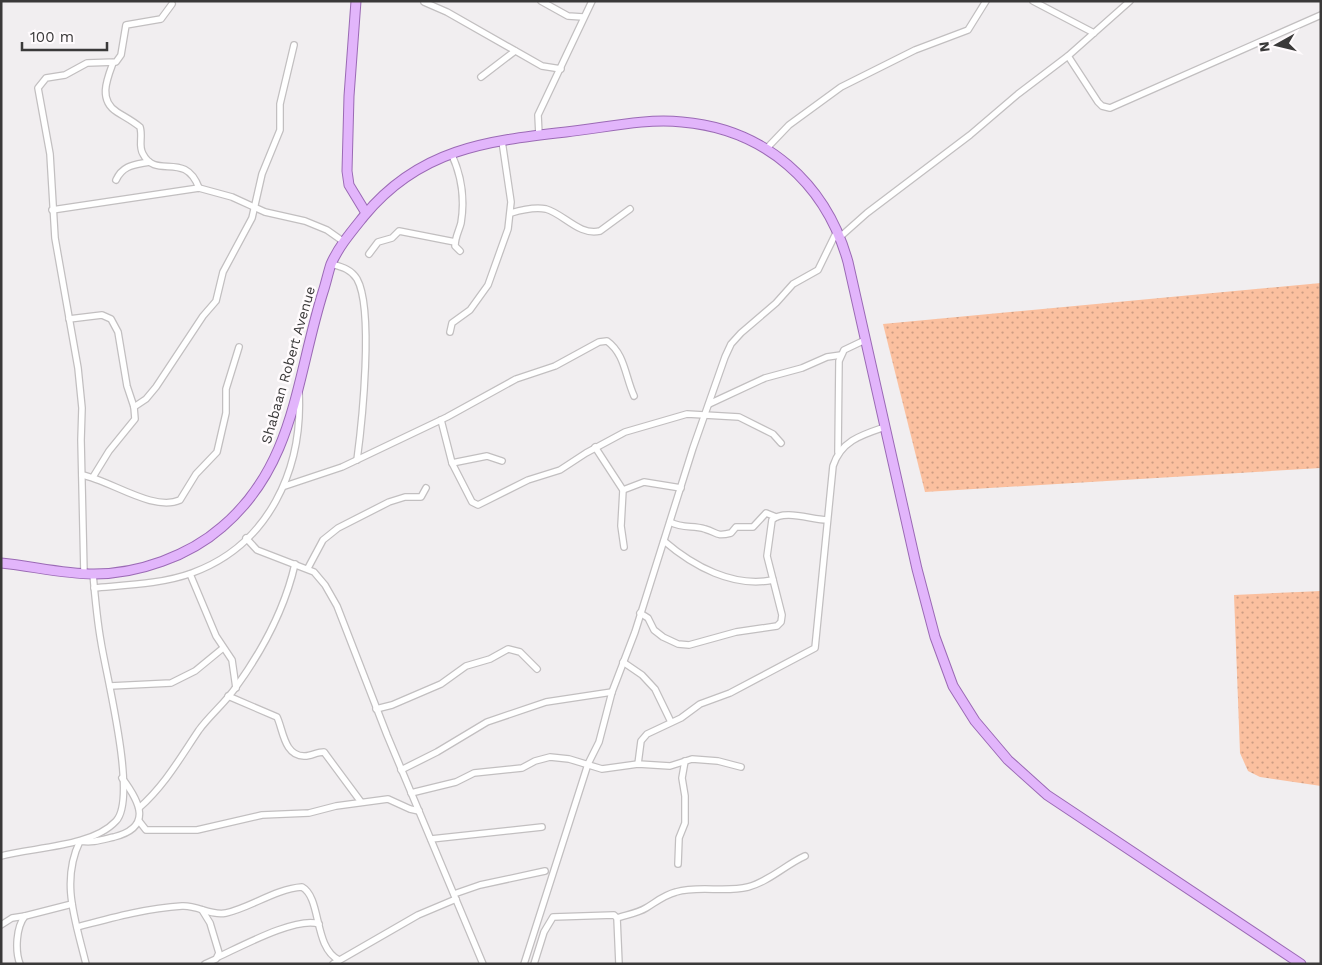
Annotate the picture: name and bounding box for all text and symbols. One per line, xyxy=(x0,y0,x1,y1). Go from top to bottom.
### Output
scale bar xyxy=(22,20,108,52)
north arrow xyxy=(1252,20,1302,70)
text: 100 m xyxy=(30,28,74,46)
text: N xyxy=(1255,41,1273,53)
street label: Shabaan Robert Avenue xyxy=(258,285,318,445)

